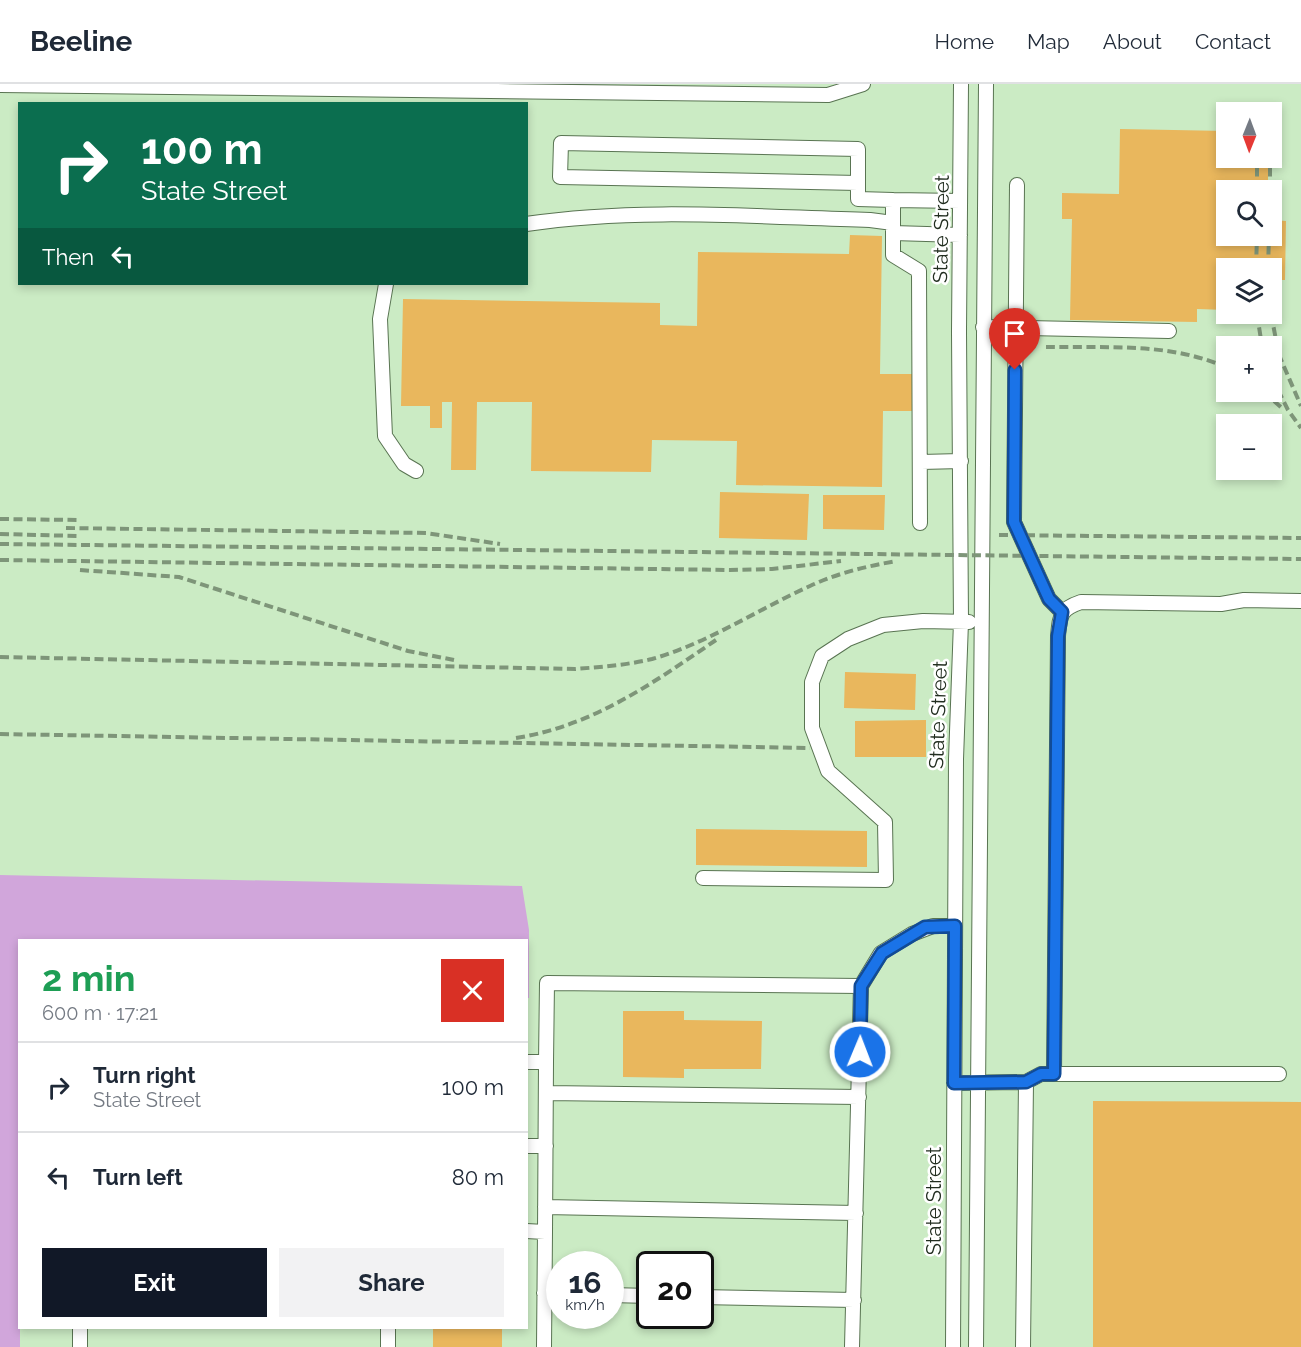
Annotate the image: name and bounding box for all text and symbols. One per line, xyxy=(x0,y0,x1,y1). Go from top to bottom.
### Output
text: Beeline xyxy=(30,25,132,58)
text: Home xyxy=(935,29,994,54)
text: Map xyxy=(1027,29,1070,54)
text: About xyxy=(1103,29,1162,54)
text: Contact xyxy=(1195,29,1271,54)
north arrow xyxy=(1216,102,1282,168)
map controls xyxy=(1216,102,1282,480)
text: 100 m xyxy=(141,125,263,174)
icon: right xyxy=(42,126,120,204)
street label: State Street xyxy=(928,174,954,283)
text: State Street xyxy=(141,175,287,206)
button: search xyxy=(1216,180,1282,246)
icon: left xyxy=(106,240,139,273)
text: Then xyxy=(42,244,94,270)
button: layers xyxy=(1216,258,1282,324)
pin xyxy=(989,308,1040,370)
icon: arrive xyxy=(998,317,1031,350)
button: + xyxy=(1216,336,1282,402)
button: − xyxy=(1216,414,1282,480)
street label: State Street xyxy=(924,660,952,770)
text: 2 min xyxy=(42,957,135,999)
button: close xyxy=(441,959,504,1022)
text: 600 m · 17:21 xyxy=(42,1001,158,1025)
position arrow xyxy=(828,1020,892,1084)
text: Turn right xyxy=(93,1062,196,1088)
icon: right xyxy=(42,1071,75,1104)
text: 100 m xyxy=(442,1074,504,1100)
text: State Street xyxy=(93,1088,201,1112)
street label: State Street xyxy=(922,1147,946,1255)
icon: left xyxy=(42,1161,75,1194)
text: Turn left xyxy=(93,1164,183,1190)
text: 80 m xyxy=(452,1164,504,1190)
button: Exit xyxy=(42,1248,267,1317)
button: Share xyxy=(279,1248,504,1317)
speed limit sign: 20 xyxy=(636,1251,714,1329)
text: 16 xyxy=(568,1265,602,1300)
text: km/h xyxy=(565,1296,605,1314)

